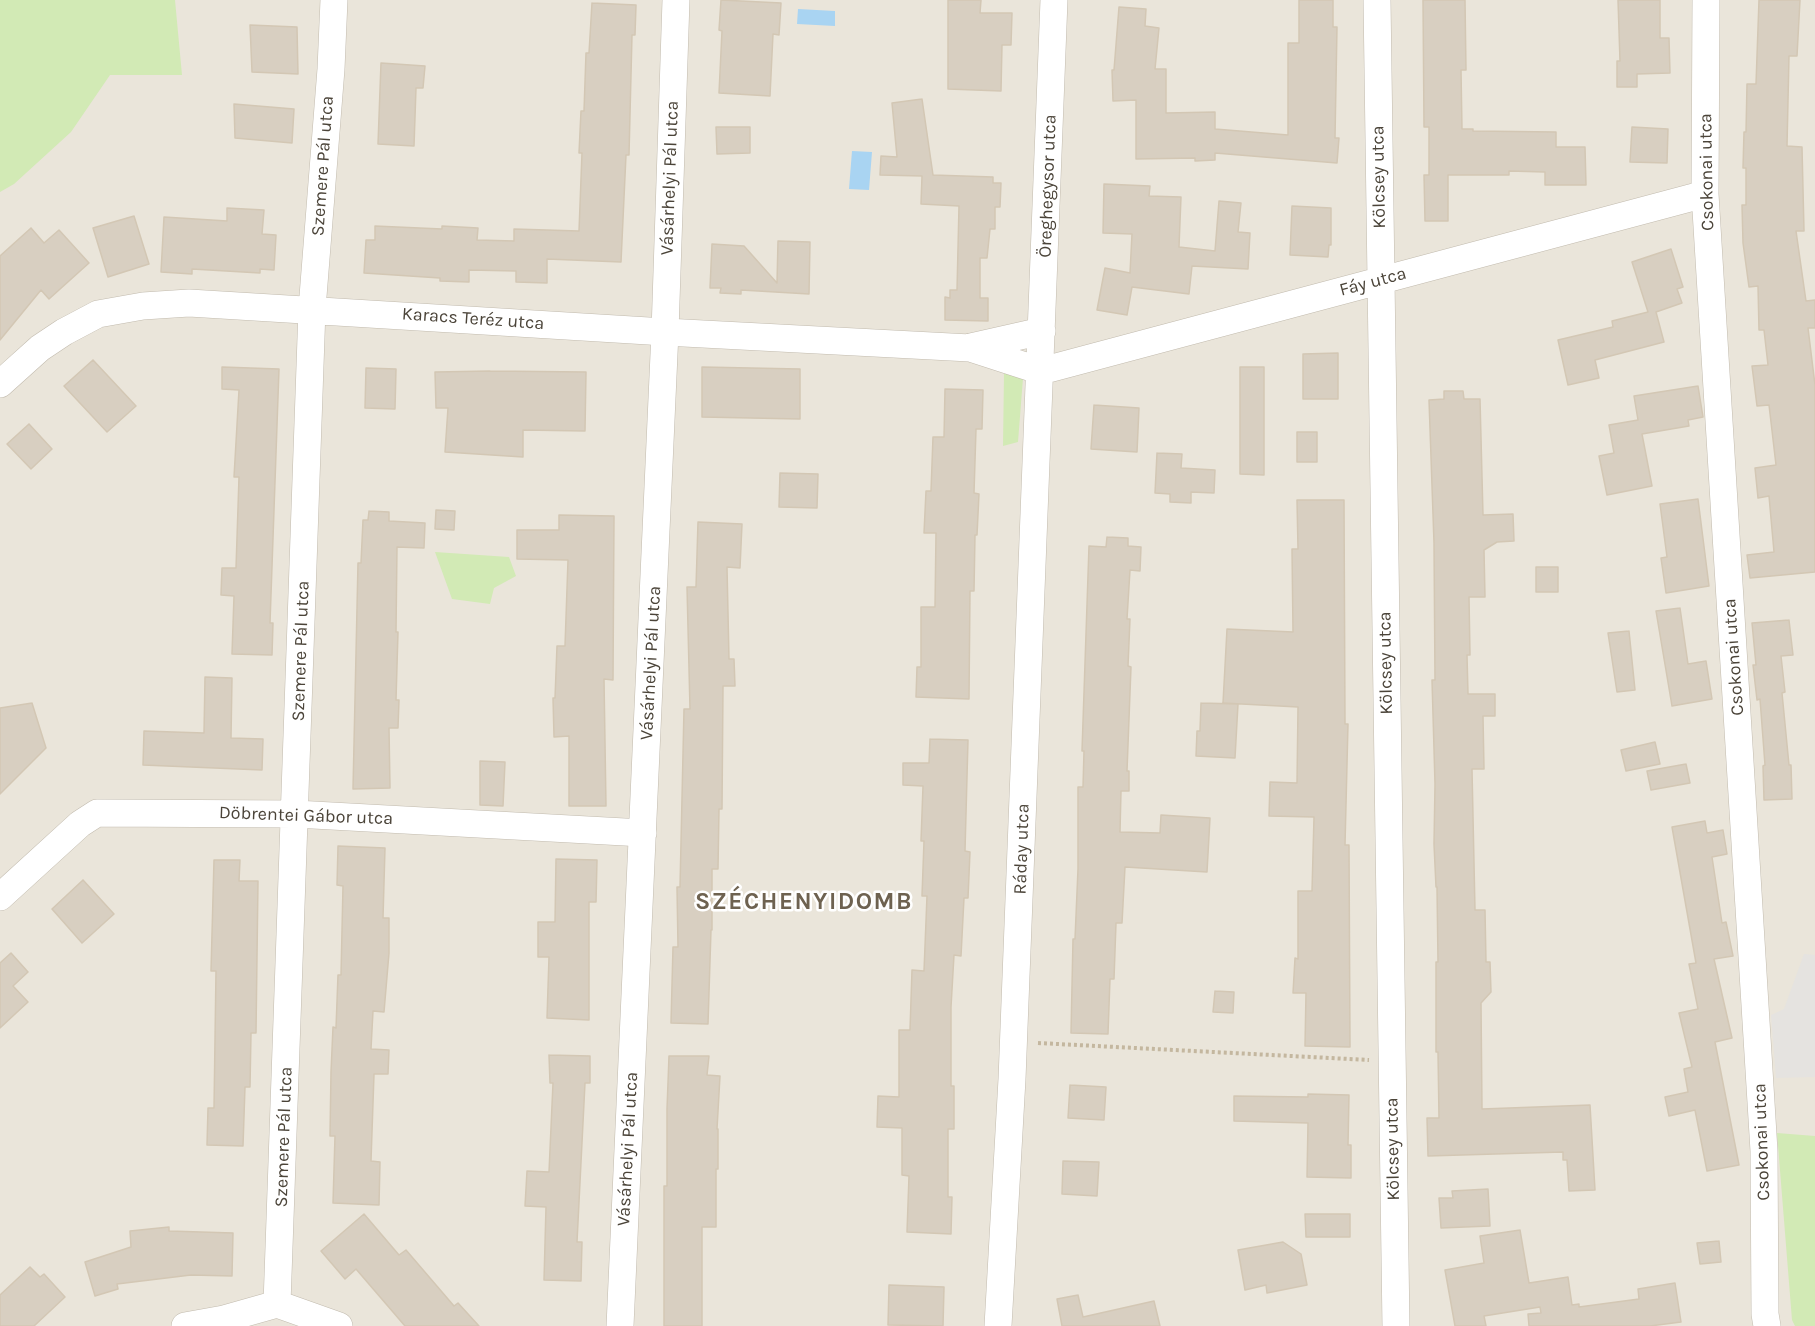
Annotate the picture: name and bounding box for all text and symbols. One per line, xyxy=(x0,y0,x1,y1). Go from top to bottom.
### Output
street label: Szemere Pál utca xyxy=(307,95,339,237)
street label: Vásárhelyi Pál utca xyxy=(657,100,683,256)
street label: Csokonai utca xyxy=(1695,113,1719,231)
street label: Öreghegysor utca xyxy=(1035,114,1061,258)
street label: Kölcsey utca xyxy=(1367,125,1391,229)
street label: Fáy utca xyxy=(1337,263,1409,301)
street label: Karacs Teréz utca xyxy=(401,303,545,335)
street label: Szemere Pál utca xyxy=(288,580,314,722)
street label: Vásárhelyi Pál utca xyxy=(636,585,666,741)
street label: Csokonai utca xyxy=(1719,598,1749,716)
street label: Kölcsey utca xyxy=(1374,611,1398,715)
street label: Döbrentei Gábor utca xyxy=(219,802,393,830)
street label: Ráday utca xyxy=(1010,803,1034,895)
district label: SZÉCHENYIDOMB xyxy=(695,888,913,916)
street label: Szemere Pál utca xyxy=(271,1066,297,1208)
street label: Vásárhelyi Pál utca xyxy=(613,1071,643,1227)
street label: Csokonai utca xyxy=(1749,1083,1775,1201)
street label: Kölcsey utca xyxy=(1381,1097,1405,1201)

